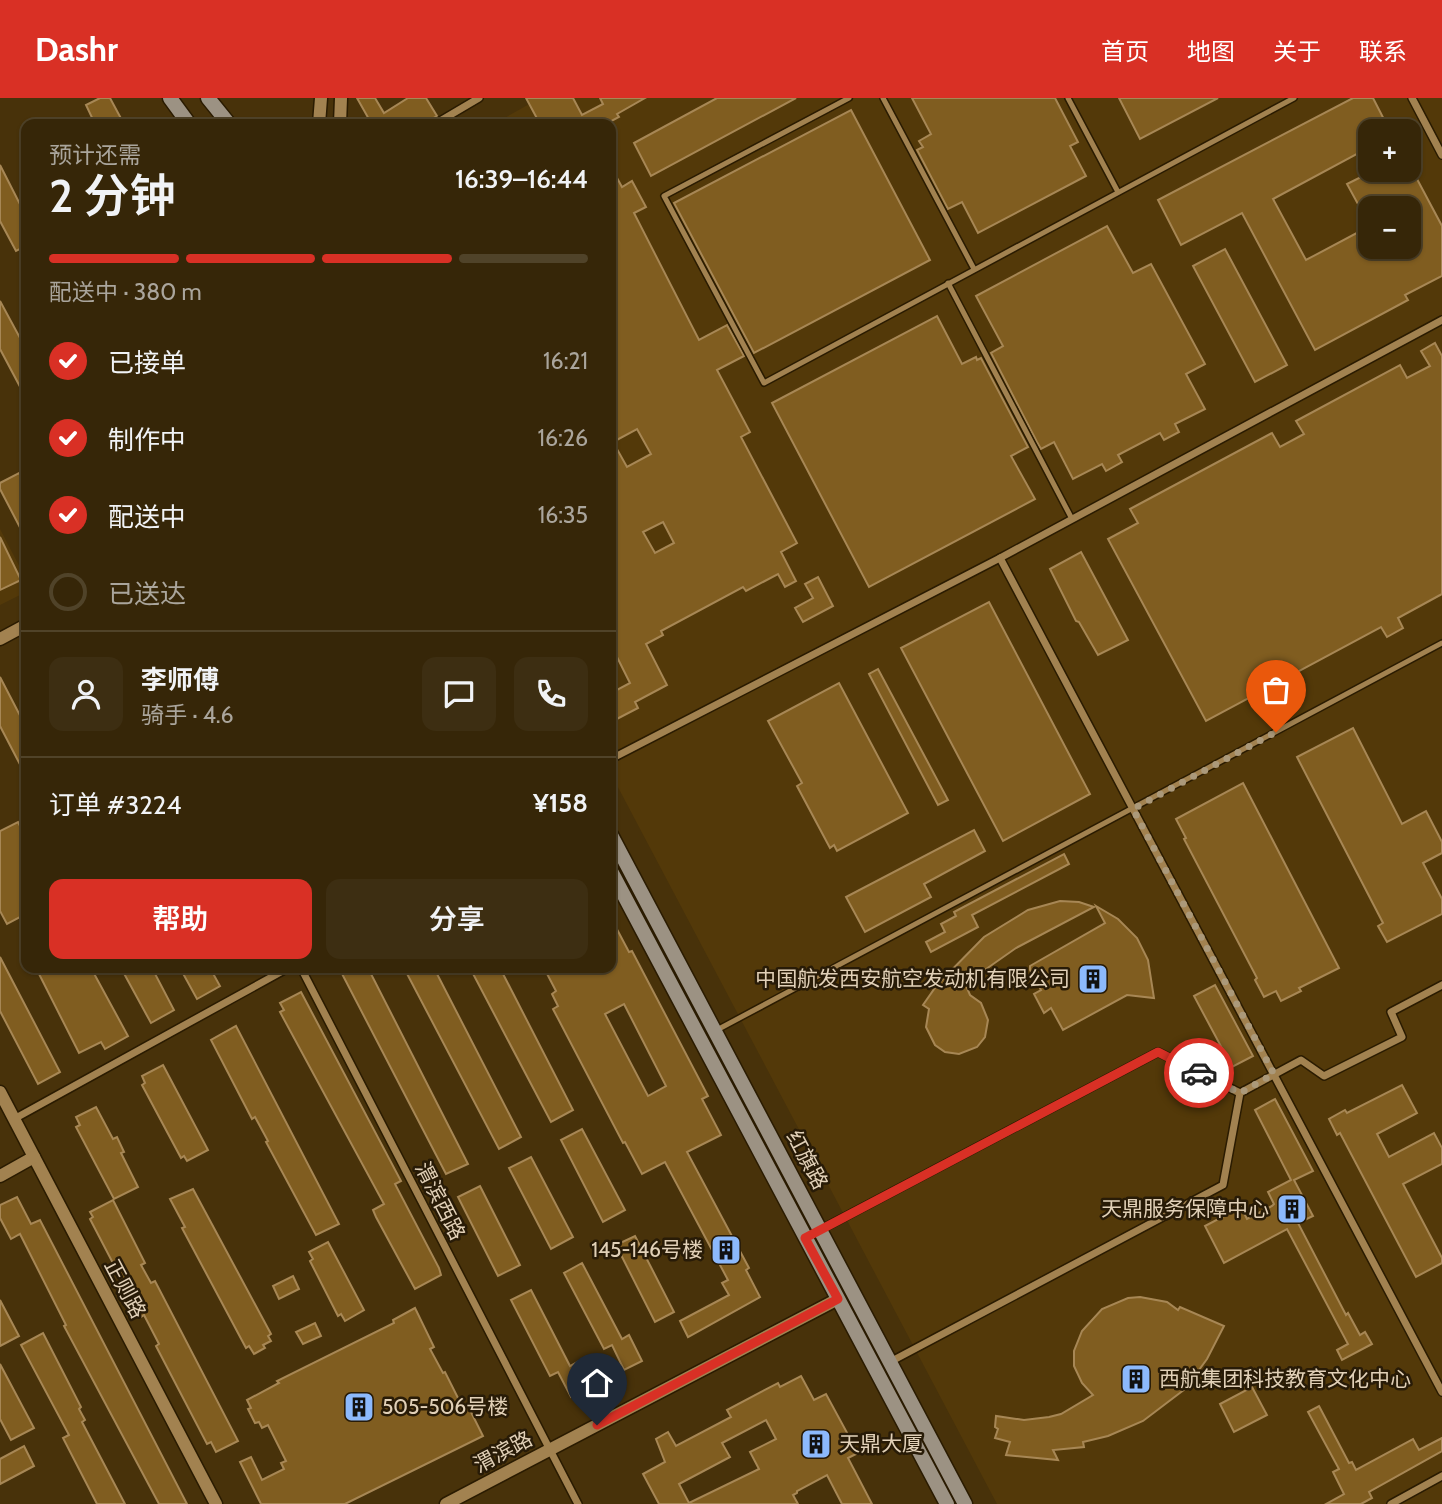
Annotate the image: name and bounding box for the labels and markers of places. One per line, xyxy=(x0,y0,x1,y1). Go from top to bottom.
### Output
pin xyxy=(1246,660,1306,732)
building icon: 中国航发西安航空发动机有限公司 xyxy=(1076,962,1110,996)
place label: 中国航发西安航空发动机有限公司 xyxy=(755,966,1070,991)
building icon: 天鼎服务保障中心 xyxy=(1275,1192,1309,1226)
place label: 天鼎服务保障中心 xyxy=(1101,1196,1269,1221)
building icon: 145-146号楼 xyxy=(709,1233,743,1267)
place label: 145-146号楼 xyxy=(591,1237,703,1262)
pin xyxy=(567,1353,627,1425)
building icon: 西航集团科技教育文化中心 xyxy=(1119,1362,1153,1396)
place label: 西航集团科技教育文化中心 xyxy=(1159,1366,1411,1391)
building icon: 505-506号楼 xyxy=(342,1390,376,1424)
place label: 505-506号楼 xyxy=(382,1394,508,1419)
building icon: 天鼎大厦 xyxy=(799,1427,833,1461)
place label: 天鼎大厦 xyxy=(839,1431,923,1456)

